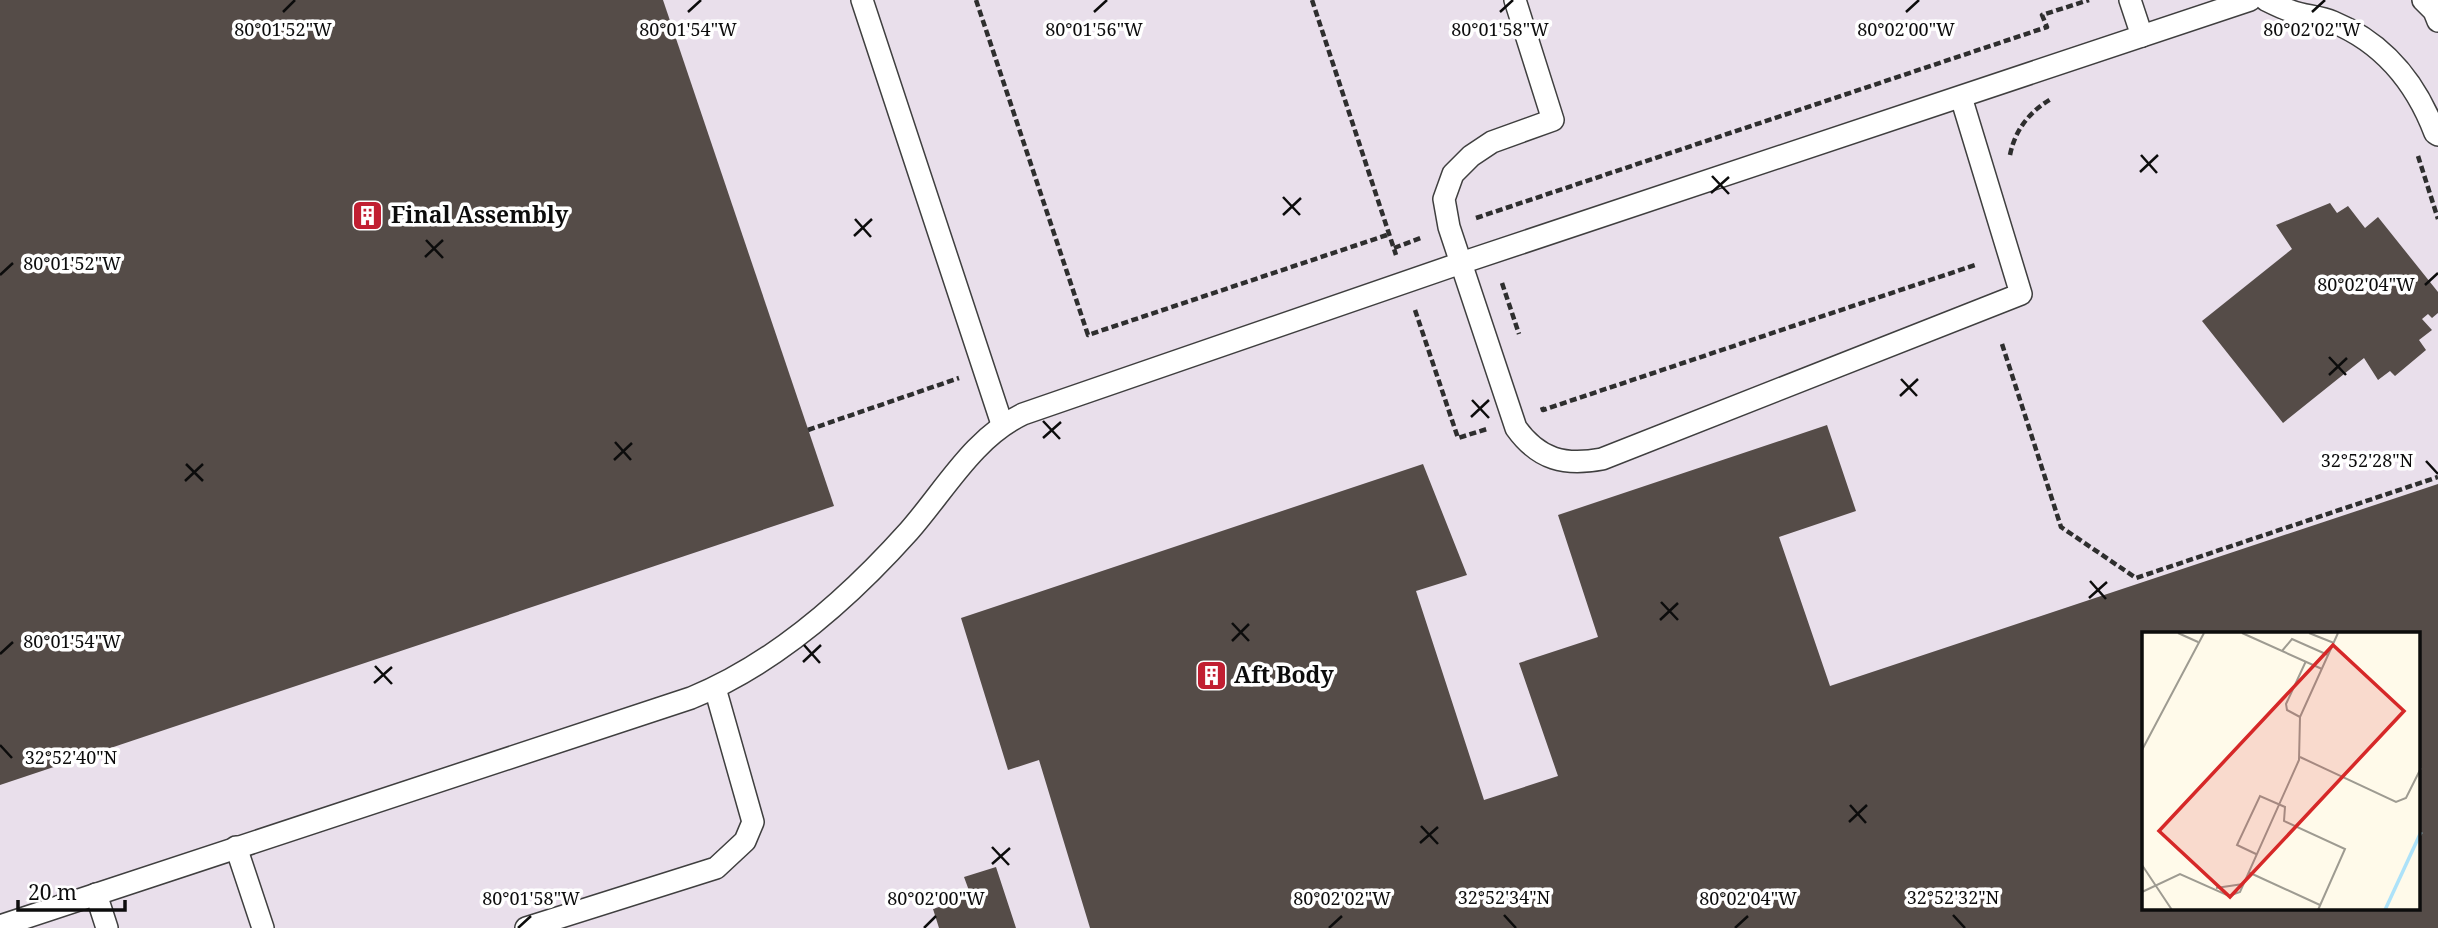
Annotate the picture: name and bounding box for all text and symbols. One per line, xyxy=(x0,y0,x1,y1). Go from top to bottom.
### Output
text: 80°01'52"W xyxy=(234,17,332,41)
text: 80°01'54"W xyxy=(639,17,737,41)
text: 80°01'56"W xyxy=(1045,17,1143,41)
text: 80°01'58"W xyxy=(1451,17,1549,41)
text: 80°02'00"W xyxy=(1857,17,1955,41)
text: 80°02'02"W xyxy=(2263,17,2361,41)
building icon: Final Assembly xyxy=(351,198,385,232)
place label: Final Assembly xyxy=(391,198,569,230)
text: 80°01'52"W xyxy=(23,251,121,275)
text: 80°02'04"W xyxy=(2317,272,2415,296)
text: 32°52'28"N xyxy=(2321,448,2414,472)
text: 80°01'54"W xyxy=(23,629,121,653)
inset map xyxy=(2142,632,2420,911)
building icon: Aft Body xyxy=(1194,658,1228,692)
place label: Aft Body xyxy=(1234,658,1334,690)
text: 32°52'40"N xyxy=(25,745,118,769)
scale bar xyxy=(18,869,124,913)
text: 20 m xyxy=(28,878,77,906)
text: 32°52'34"N xyxy=(1458,885,1551,909)
text: 32°52'32"N xyxy=(1907,885,2000,909)
text: 80°01'58"W xyxy=(482,886,580,910)
text: 80°02'00"W xyxy=(887,886,985,910)
text: 80°02'02"W xyxy=(1293,886,1391,910)
text: 80°02'04"W xyxy=(1699,886,1797,910)

